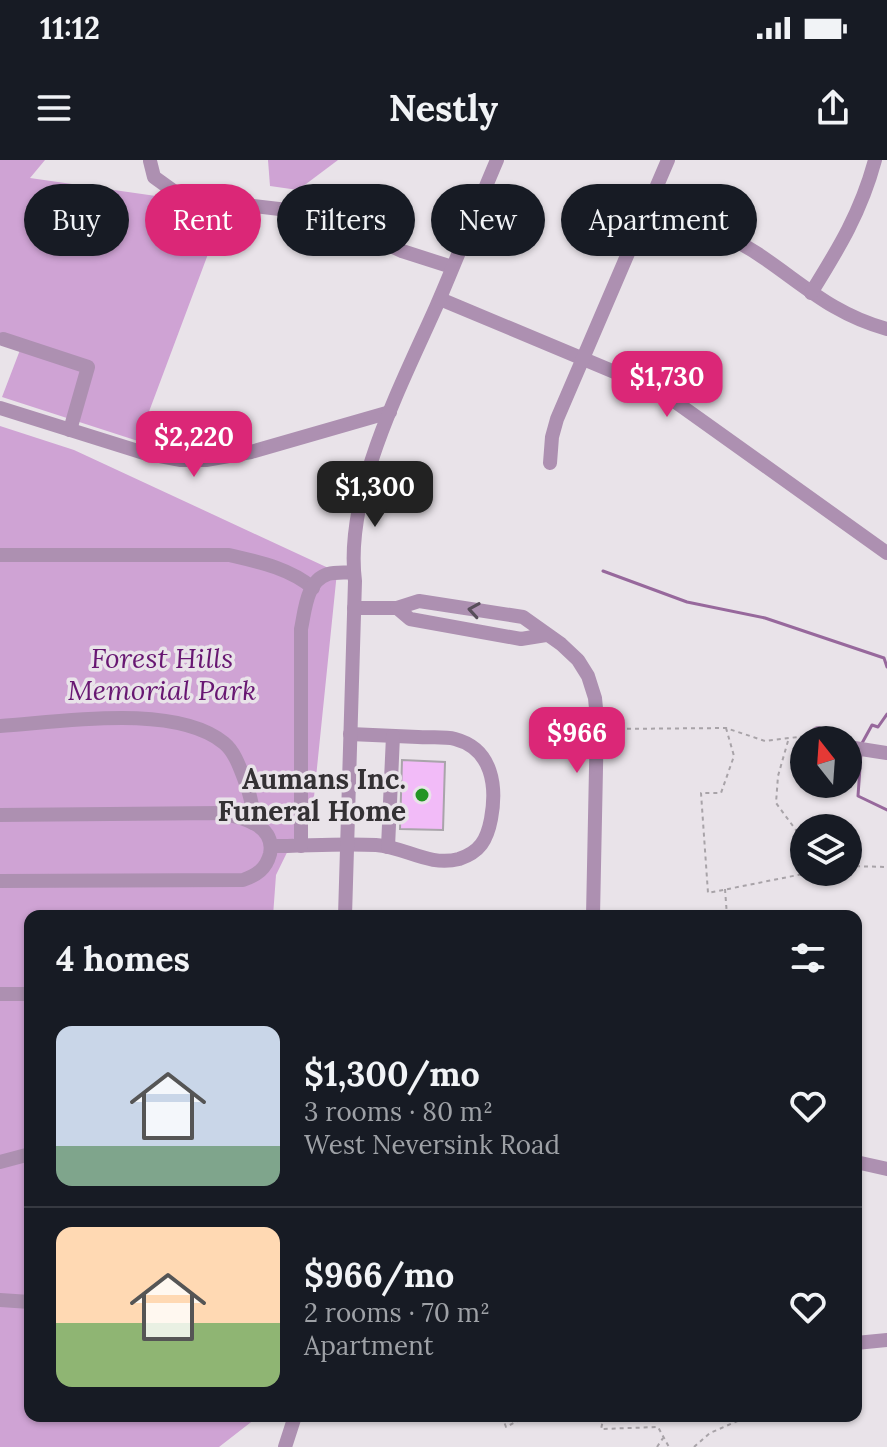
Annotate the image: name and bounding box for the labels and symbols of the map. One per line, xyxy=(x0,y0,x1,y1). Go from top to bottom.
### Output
pin: $1,730 xyxy=(602,351,732,419)
pin: $2,220 xyxy=(129,411,259,479)
pin: $1,300 xyxy=(310,461,440,529)
one-way arrow xyxy=(468,602,481,619)
park label: Forest Hills Memorial Park xyxy=(68,640,256,708)
pin: $966 xyxy=(530,707,624,775)
north arrow xyxy=(790,726,862,798)
place label: Aumans Inc. Funeral Home xyxy=(217,761,406,829)
marker: Aumans Inc. Funeral Home xyxy=(413,786,431,804)

